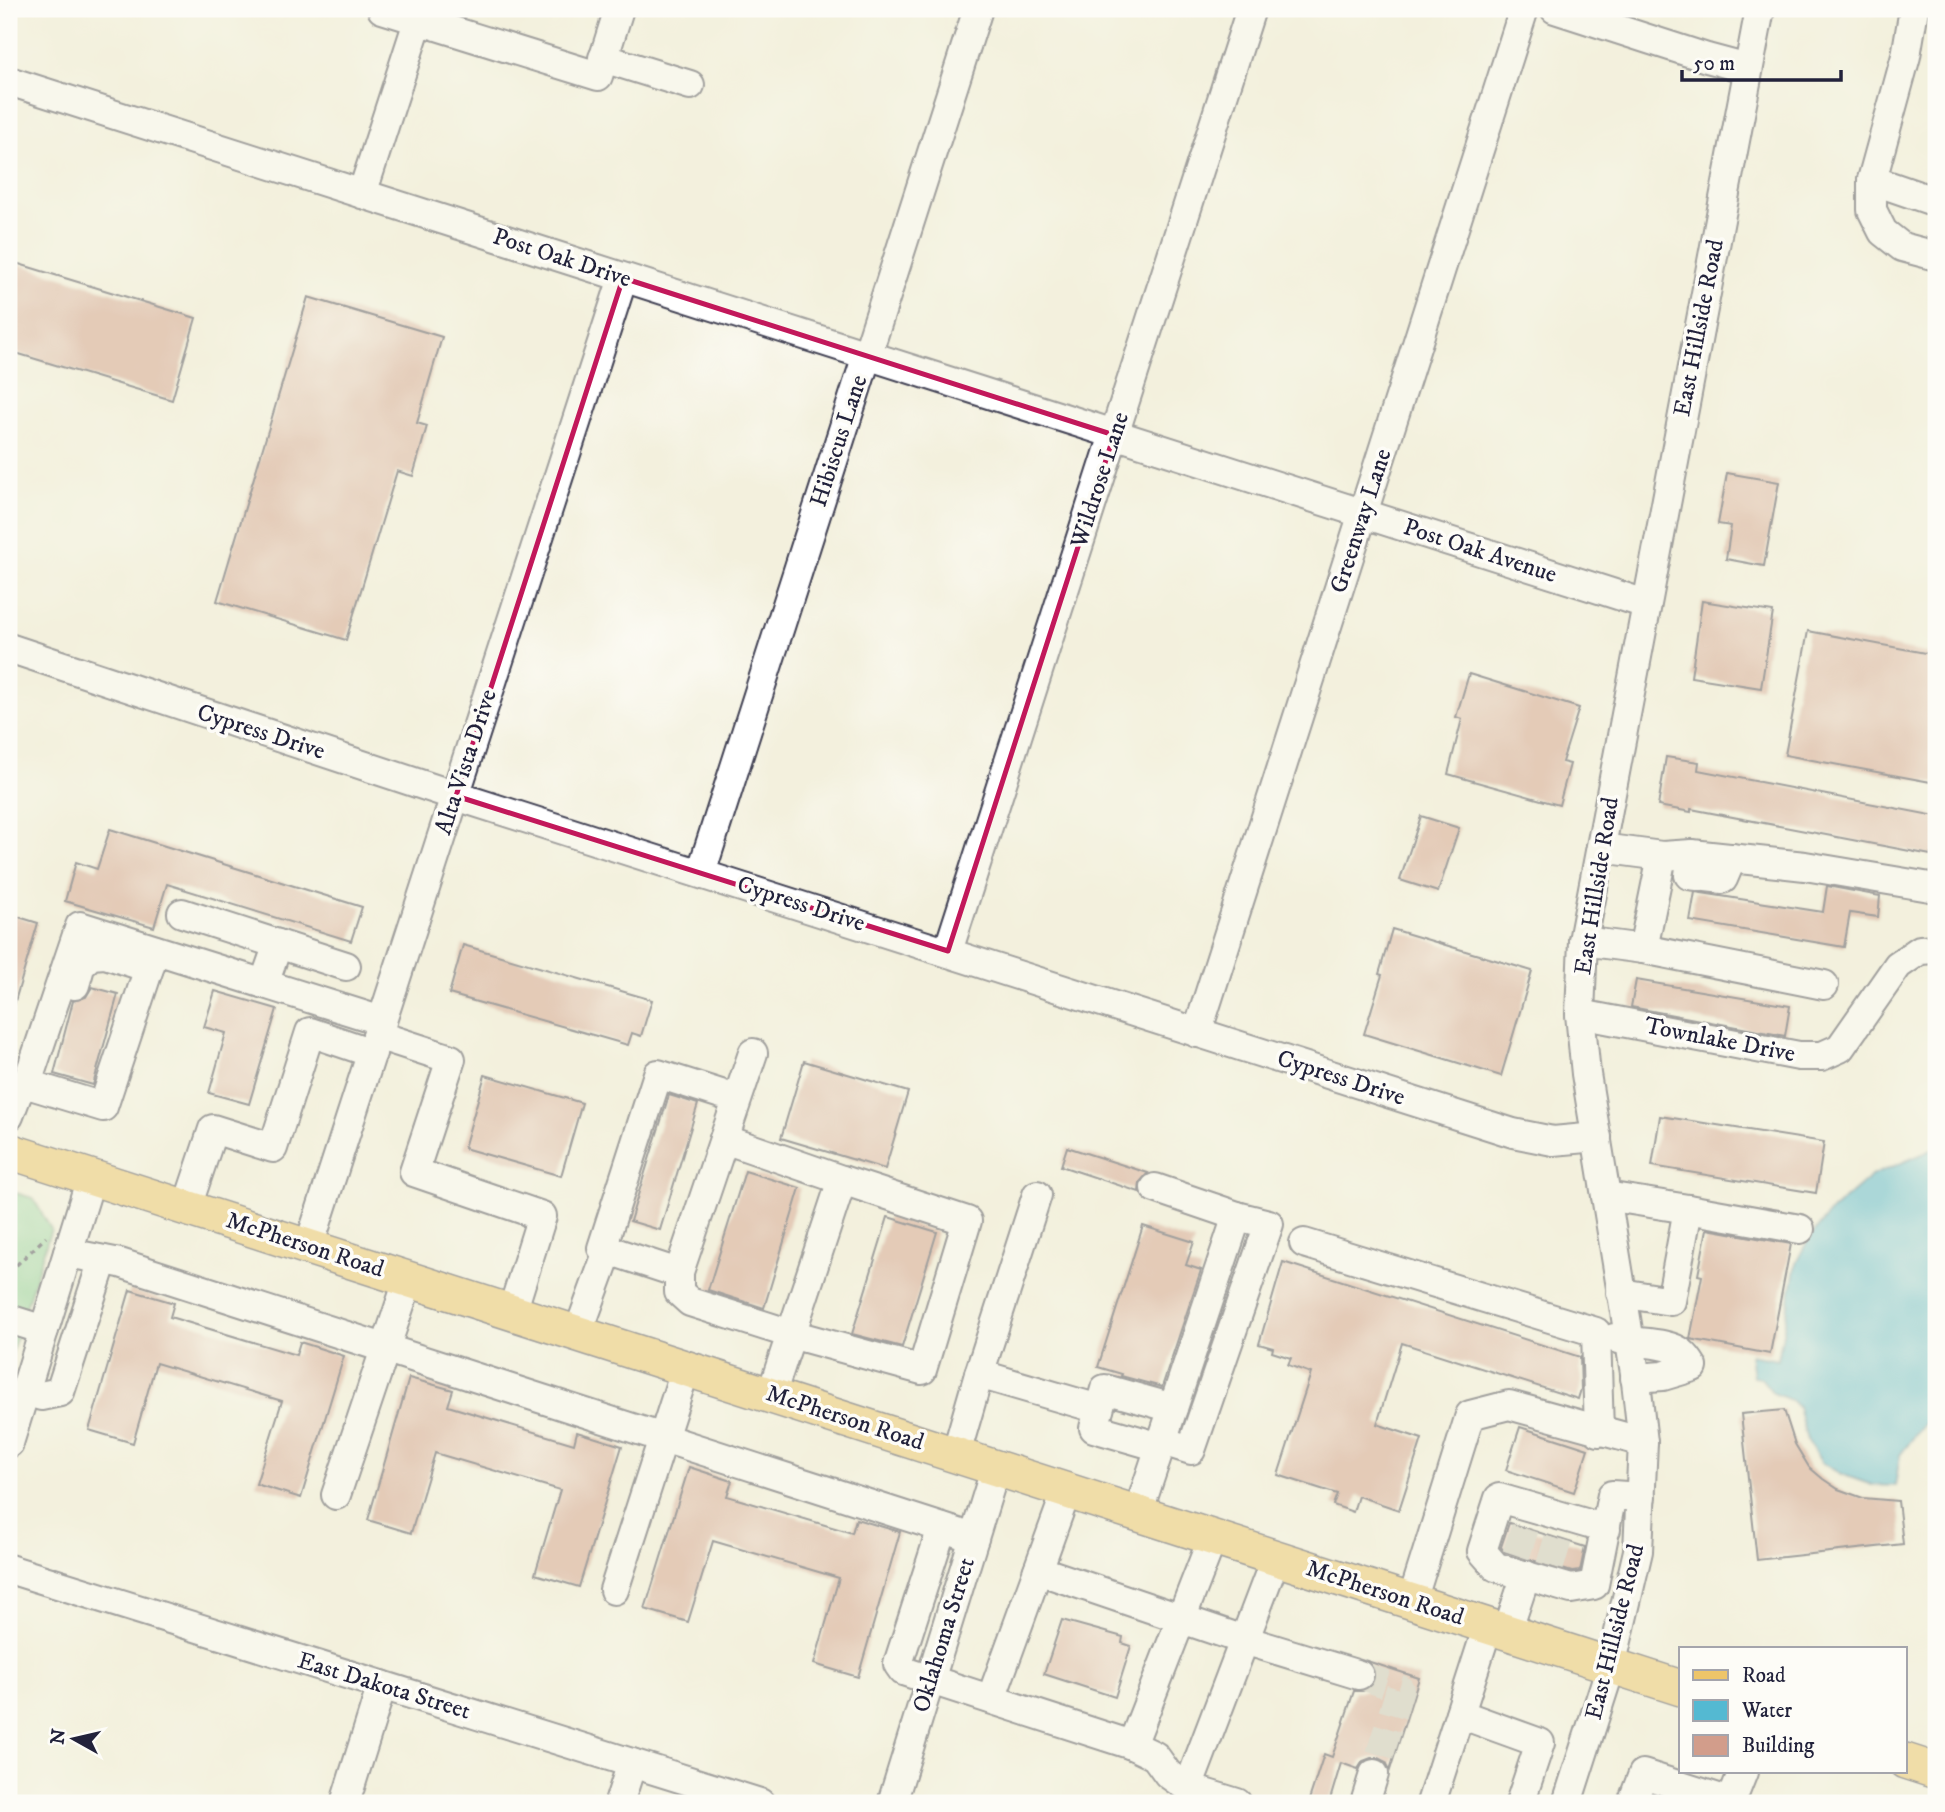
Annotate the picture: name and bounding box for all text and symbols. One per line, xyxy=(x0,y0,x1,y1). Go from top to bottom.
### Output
scale bar xyxy=(1682,38,1842,82)
text: 50 m xyxy=(1693,51,1735,77)
street label: Post Oak Drive xyxy=(489,222,635,294)
street label: East Hillside Road xyxy=(1667,237,1731,419)
street label: Hibiscus Lane xyxy=(804,371,874,511)
street label: Wildrose Lane xyxy=(1064,408,1136,553)
street label: Greenway Lane xyxy=(1324,445,1398,597)
street label: Post Oak Avenue xyxy=(1400,512,1561,590)
street label: Alta Vista Drive xyxy=(428,685,504,838)
street label: Cypress Drive xyxy=(193,697,329,767)
street label: East Hillside Road xyxy=(1568,795,1626,977)
street label: Cypress Drive xyxy=(733,869,869,939)
street label: Townlake Drive xyxy=(1642,1011,1798,1069)
street label: Cypress Drive xyxy=(1273,1043,1409,1113)
street label: McPherson Road xyxy=(222,1205,388,1285)
street label: McPherson Road xyxy=(762,1378,928,1458)
street label: East Hillside Road xyxy=(1579,1541,1651,1723)
street label: McPherson Road xyxy=(1302,1553,1468,1633)
street label: Oklahoma Street xyxy=(906,1554,982,1716)
street label: East Dakota Street xyxy=(294,1645,474,1727)
legend xyxy=(1679,1647,1906,1773)
text: Road xyxy=(1742,1663,1786,1689)
text: Water xyxy=(1741,1698,1792,1724)
north arrow xyxy=(38,1703,108,1773)
text: N xyxy=(46,1727,71,1746)
text: Building xyxy=(1742,1733,1815,1759)

